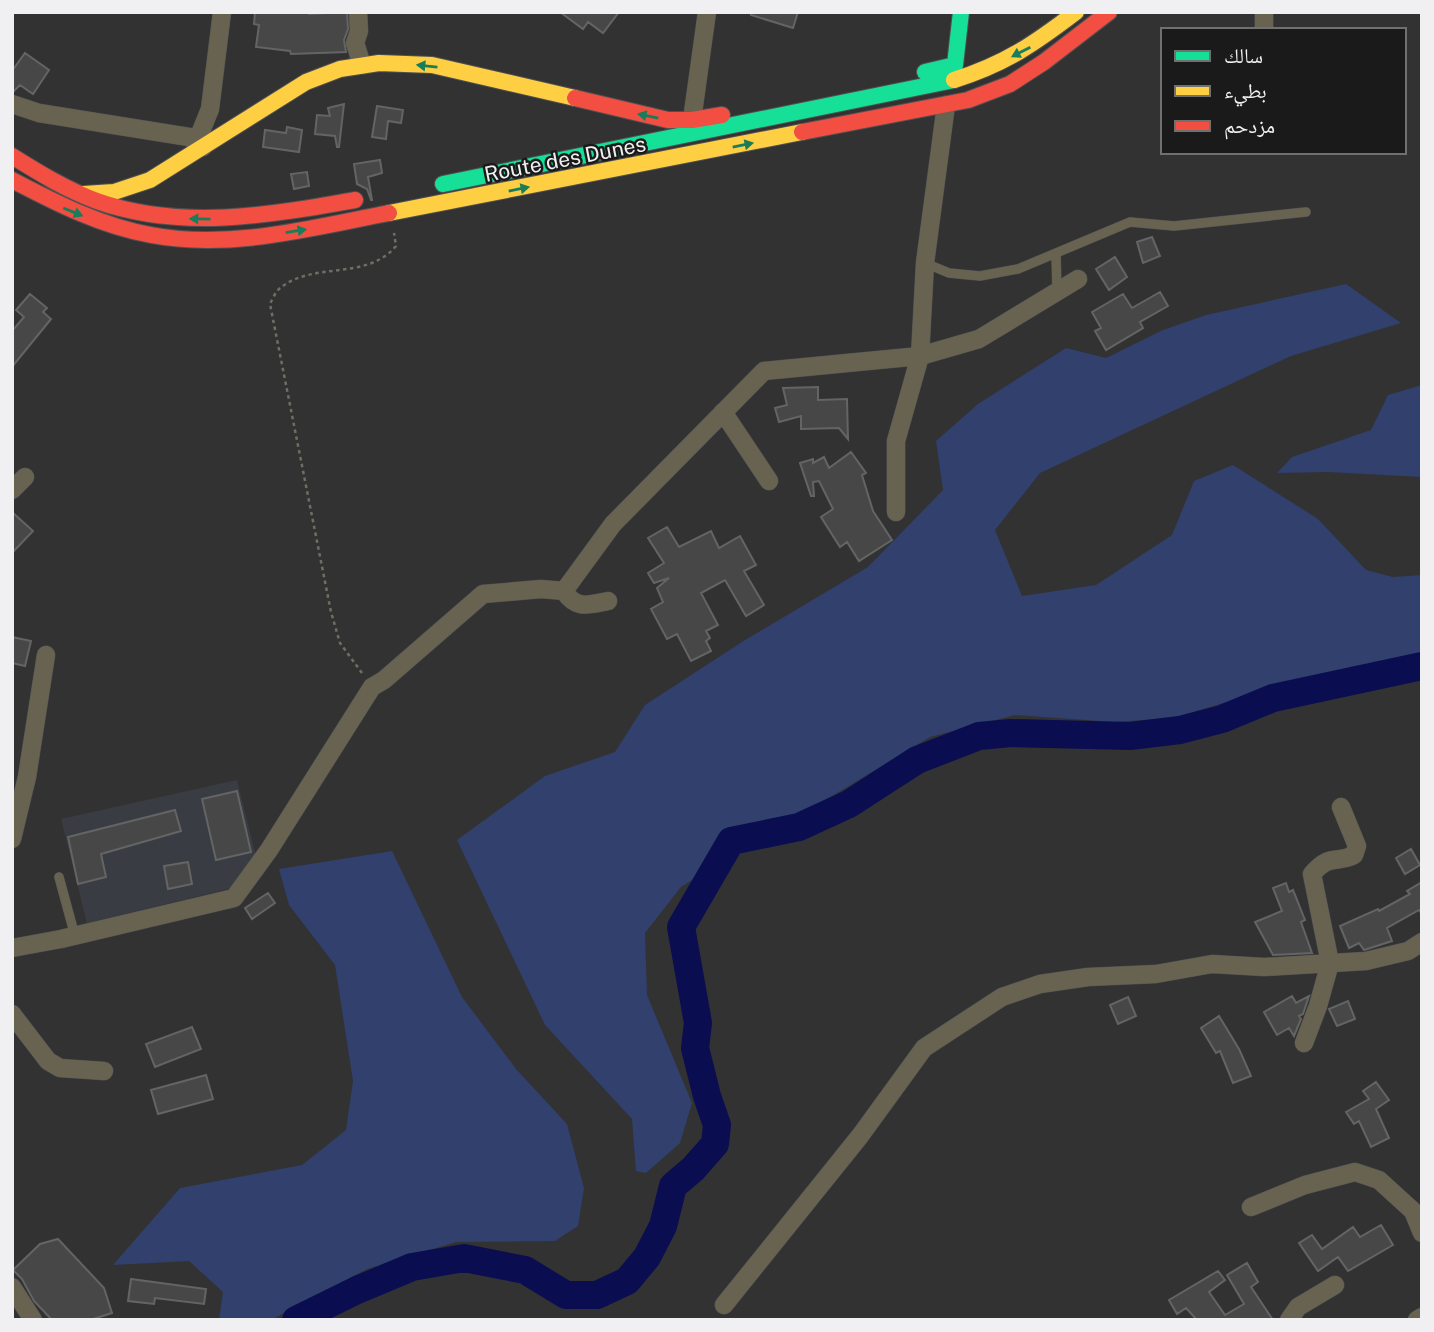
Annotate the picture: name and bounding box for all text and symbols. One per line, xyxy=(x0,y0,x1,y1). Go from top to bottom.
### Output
legend xyxy=(1161,28,1406,154)
text: سالك xyxy=(1224,43,1263,68)
one-way arrow xyxy=(1011,46,1031,58)
one-way arrow xyxy=(415,60,437,71)
text: بطيء xyxy=(1224,78,1267,107)
one-way arrow xyxy=(637,111,659,122)
text: مزدحم xyxy=(1224,113,1275,140)
street label: Route des Dunes xyxy=(482,131,648,187)
one-way arrow xyxy=(732,139,754,150)
one-way arrow xyxy=(508,184,530,195)
one-way arrow xyxy=(63,206,84,217)
one-way arrow xyxy=(189,213,211,225)
one-way arrow xyxy=(285,225,307,236)

